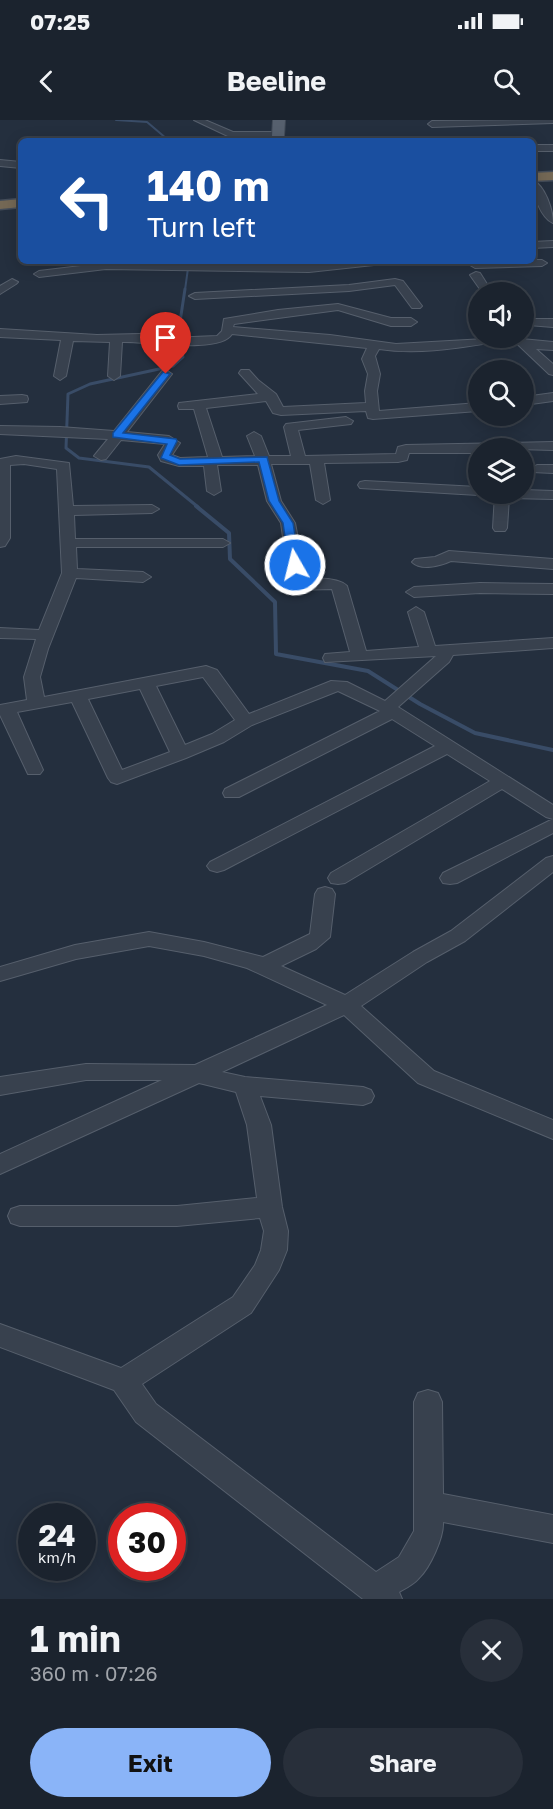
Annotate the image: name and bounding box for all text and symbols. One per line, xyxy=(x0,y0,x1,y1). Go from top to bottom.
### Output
text: 07:25 xyxy=(30,8,90,35)
icon: back xyxy=(30,65,63,98)
text: Beeline xyxy=(227,65,326,97)
icon: search xyxy=(490,65,523,98)
text: 140 m xyxy=(147,160,269,210)
icon: left xyxy=(48,162,126,240)
text: Turn left xyxy=(147,211,256,243)
map controls xyxy=(468,282,534,504)
button: sound xyxy=(468,282,534,348)
pin xyxy=(140,312,191,374)
icon: arrive xyxy=(149,321,182,354)
button: search xyxy=(468,360,534,426)
button: layers xyxy=(468,438,534,504)
position arrow xyxy=(263,533,327,597)
speed limit sign: 30 xyxy=(108,1503,186,1581)
text: 24 xyxy=(38,1517,76,1553)
text: km/h xyxy=(38,1548,76,1566)
text: 1 min xyxy=(30,1617,121,1660)
button: close xyxy=(460,1619,523,1682)
text: 360 m · 07:26 xyxy=(30,1661,158,1685)
button: Exit xyxy=(30,1728,271,1797)
button: Share xyxy=(283,1728,523,1797)

